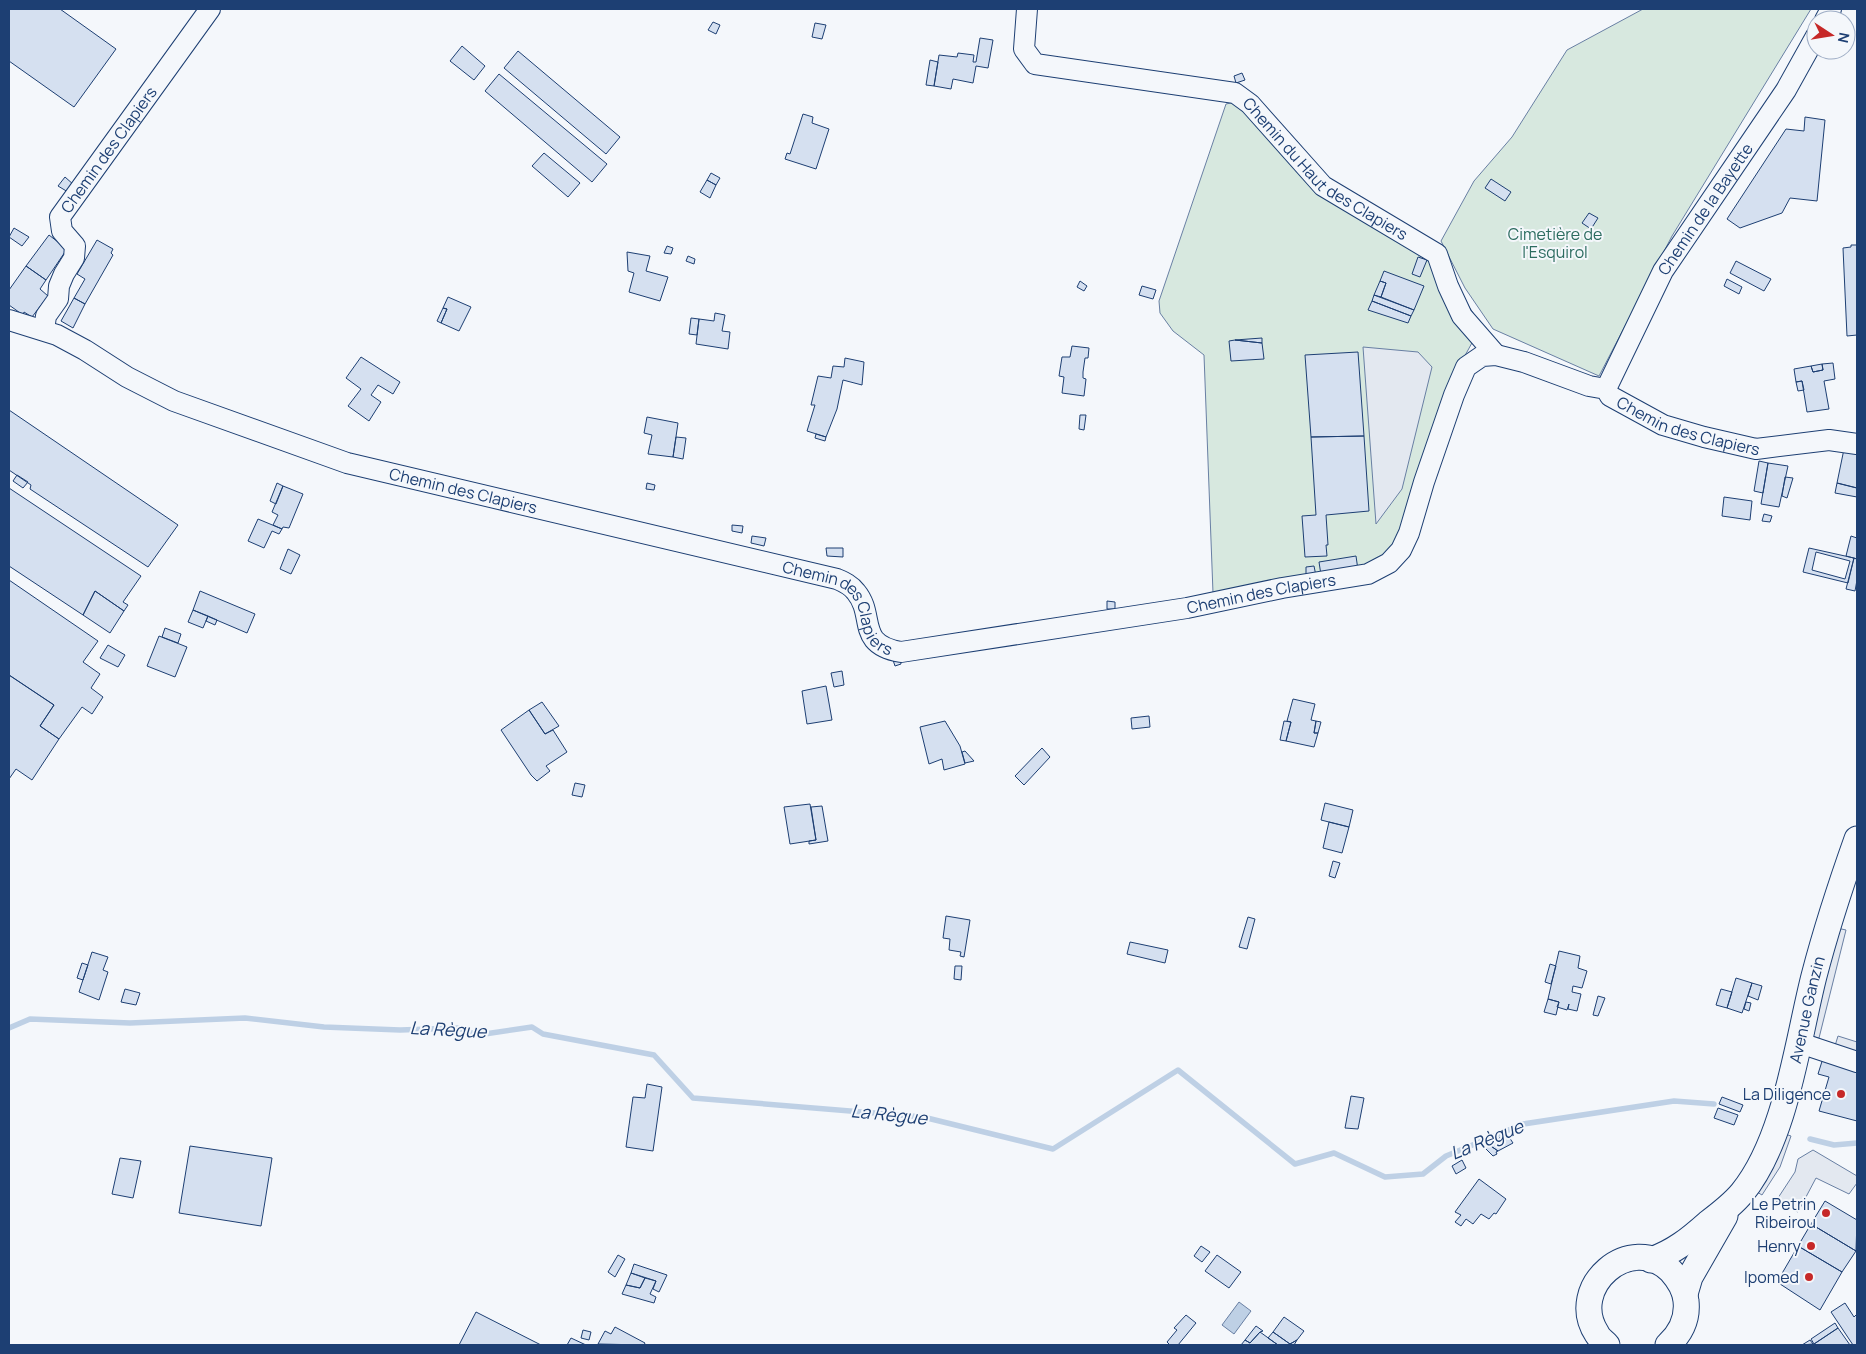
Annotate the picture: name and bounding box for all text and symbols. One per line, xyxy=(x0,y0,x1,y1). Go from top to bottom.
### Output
north arrow xyxy=(1806,10,1856,60)
text: N xyxy=(1834,31,1855,45)
street label: Chemin des Clapiers xyxy=(55,82,162,217)
street label: Chemin du Haut des Clapiers xyxy=(1238,93,1412,245)
street label: Chemin de la Bayette xyxy=(1652,139,1758,279)
park label: Cimetière de l'Esquirol xyxy=(1508,223,1602,263)
street label: Chemin des Clapiers xyxy=(1613,391,1762,461)
street label: Chemin des Clapiers xyxy=(387,462,539,519)
street label: Chemin des Clapiers xyxy=(780,555,896,660)
street label: Chemin des Clapiers xyxy=(1185,568,1337,619)
street label: Avenue Ganzin xyxy=(1784,953,1830,1065)
water label: La Règue xyxy=(409,1015,488,1043)
place label: La Diligence xyxy=(1743,1083,1831,1105)
marker: La Diligence xyxy=(1835,1088,1847,1100)
water label: La Règue xyxy=(850,1098,930,1130)
water label: La Règue xyxy=(1447,1113,1528,1165)
place label: Le Petrin Ribeirou xyxy=(1751,1193,1816,1233)
marker: Le Petrin Ribeirou xyxy=(1820,1207,1832,1219)
place label: Henry xyxy=(1757,1235,1802,1257)
marker: Henry xyxy=(1805,1240,1817,1252)
place label: Ipomed xyxy=(1744,1266,1799,1288)
marker: Ipomed xyxy=(1803,1271,1815,1283)

